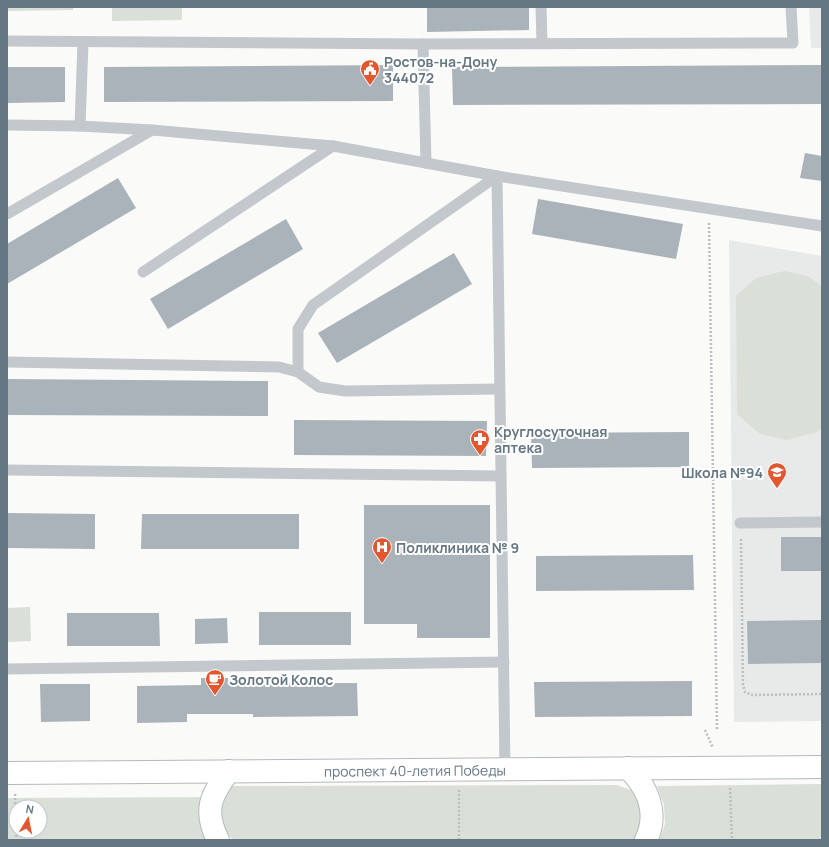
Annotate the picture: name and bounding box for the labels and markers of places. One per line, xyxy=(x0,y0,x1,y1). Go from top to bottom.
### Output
place label: Ростов-на-Дону 344072 xyxy=(384,52,498,87)
public building icon: Ростов-на-Дону 344072 xyxy=(359,58,381,86)
place label: Круглосуточная аптека xyxy=(494,422,608,457)
pharmacy icon: Круглосуточная аптека xyxy=(469,428,491,456)
school or university icon: Школа №94 xyxy=(766,461,788,489)
place label: Школа №94 xyxy=(681,463,763,482)
hospital icon: Поликлиника № 9 xyxy=(371,536,393,564)
place label: Поликлиника № 9 xyxy=(396,538,519,557)
cafe icon: Золотой Колос xyxy=(204,668,226,696)
place label: Золотой Колос xyxy=(229,670,333,689)

